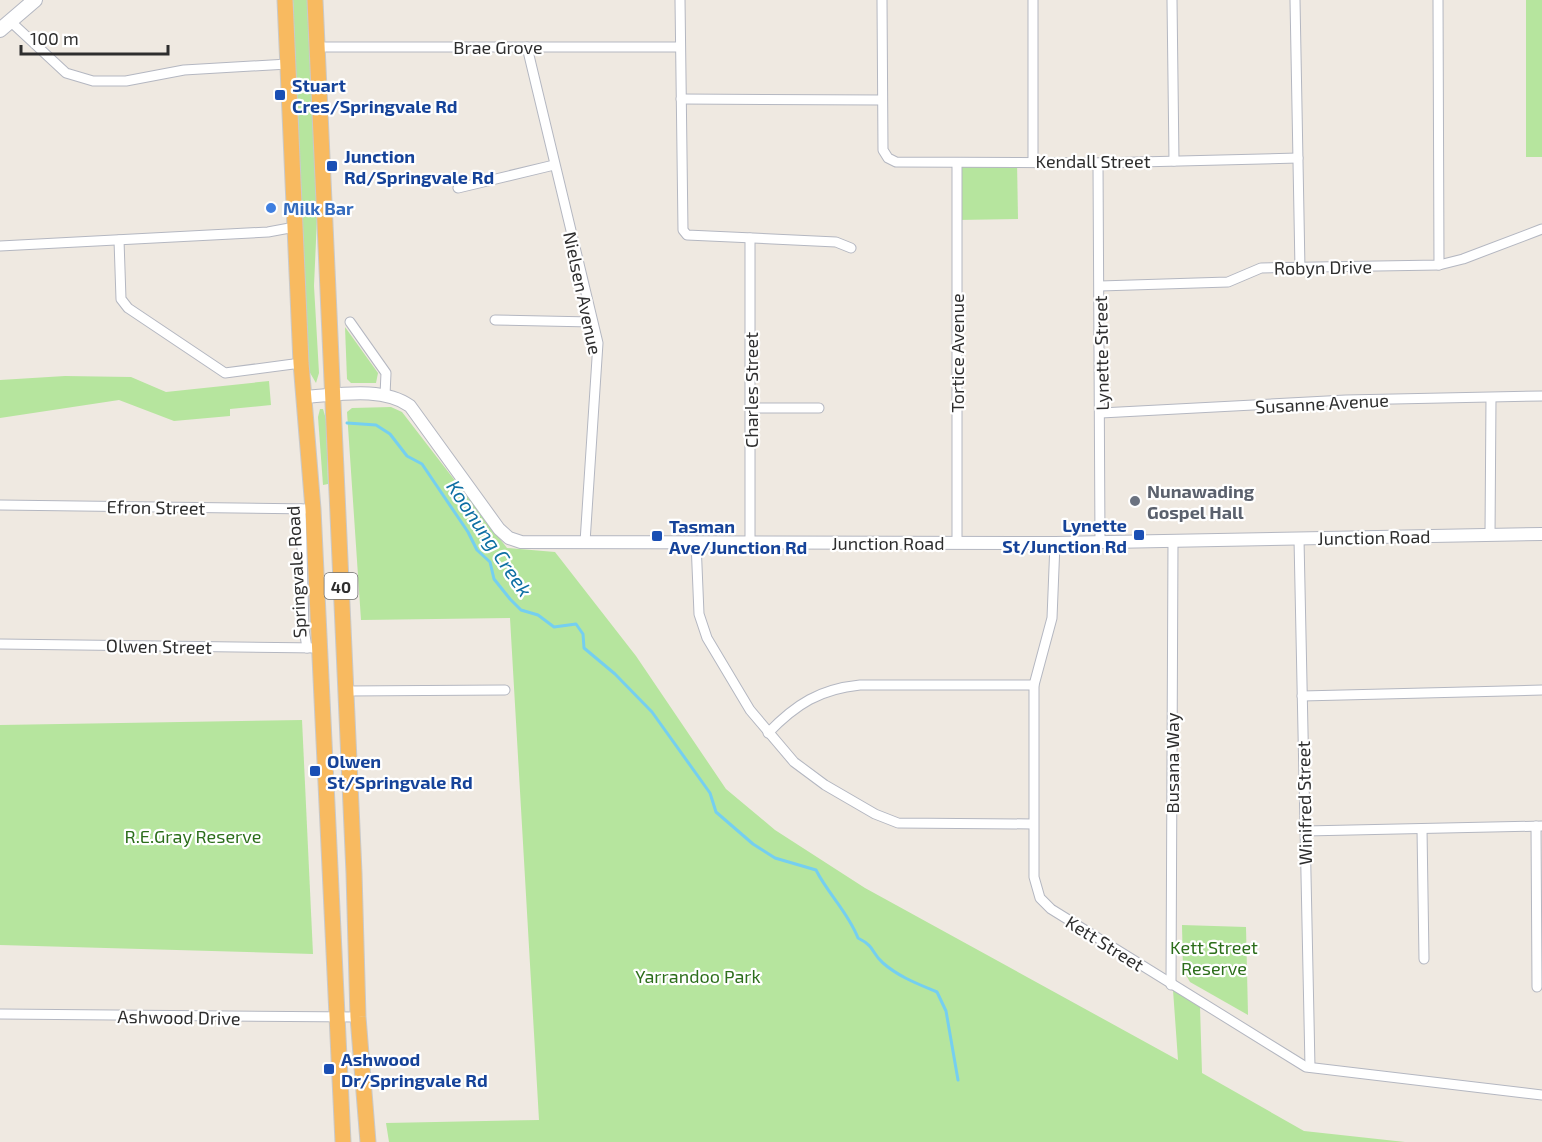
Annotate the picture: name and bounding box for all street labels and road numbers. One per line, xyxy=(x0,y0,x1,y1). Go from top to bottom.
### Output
street label: Brae Grove xyxy=(453,36,543,58)
street label: Kendall Street xyxy=(1035,150,1151,172)
street label: Nielsen Avenue xyxy=(559,229,607,357)
street label: Robyn Drive xyxy=(1274,255,1372,279)
street label: Tortice Avenue xyxy=(946,293,968,413)
street label: Lynette Street xyxy=(1089,295,1113,411)
street label: Charles Street xyxy=(740,332,762,448)
street label: Susanne Avenue xyxy=(1255,389,1389,417)
street label: Efron Street xyxy=(107,495,206,519)
street label: Springvale Road xyxy=(282,505,310,639)
street label: Junction Road xyxy=(1317,525,1431,549)
street label: Junction Road xyxy=(831,532,945,554)
road number: 40 xyxy=(324,573,358,599)
street label: Olwen Street xyxy=(106,634,212,658)
street label: Busana Way xyxy=(1161,712,1183,813)
street label: Winifred Street xyxy=(1292,741,1316,865)
street label: Kett Street xyxy=(1062,910,1148,976)
street label: Ashwood Drive xyxy=(117,1005,241,1029)

